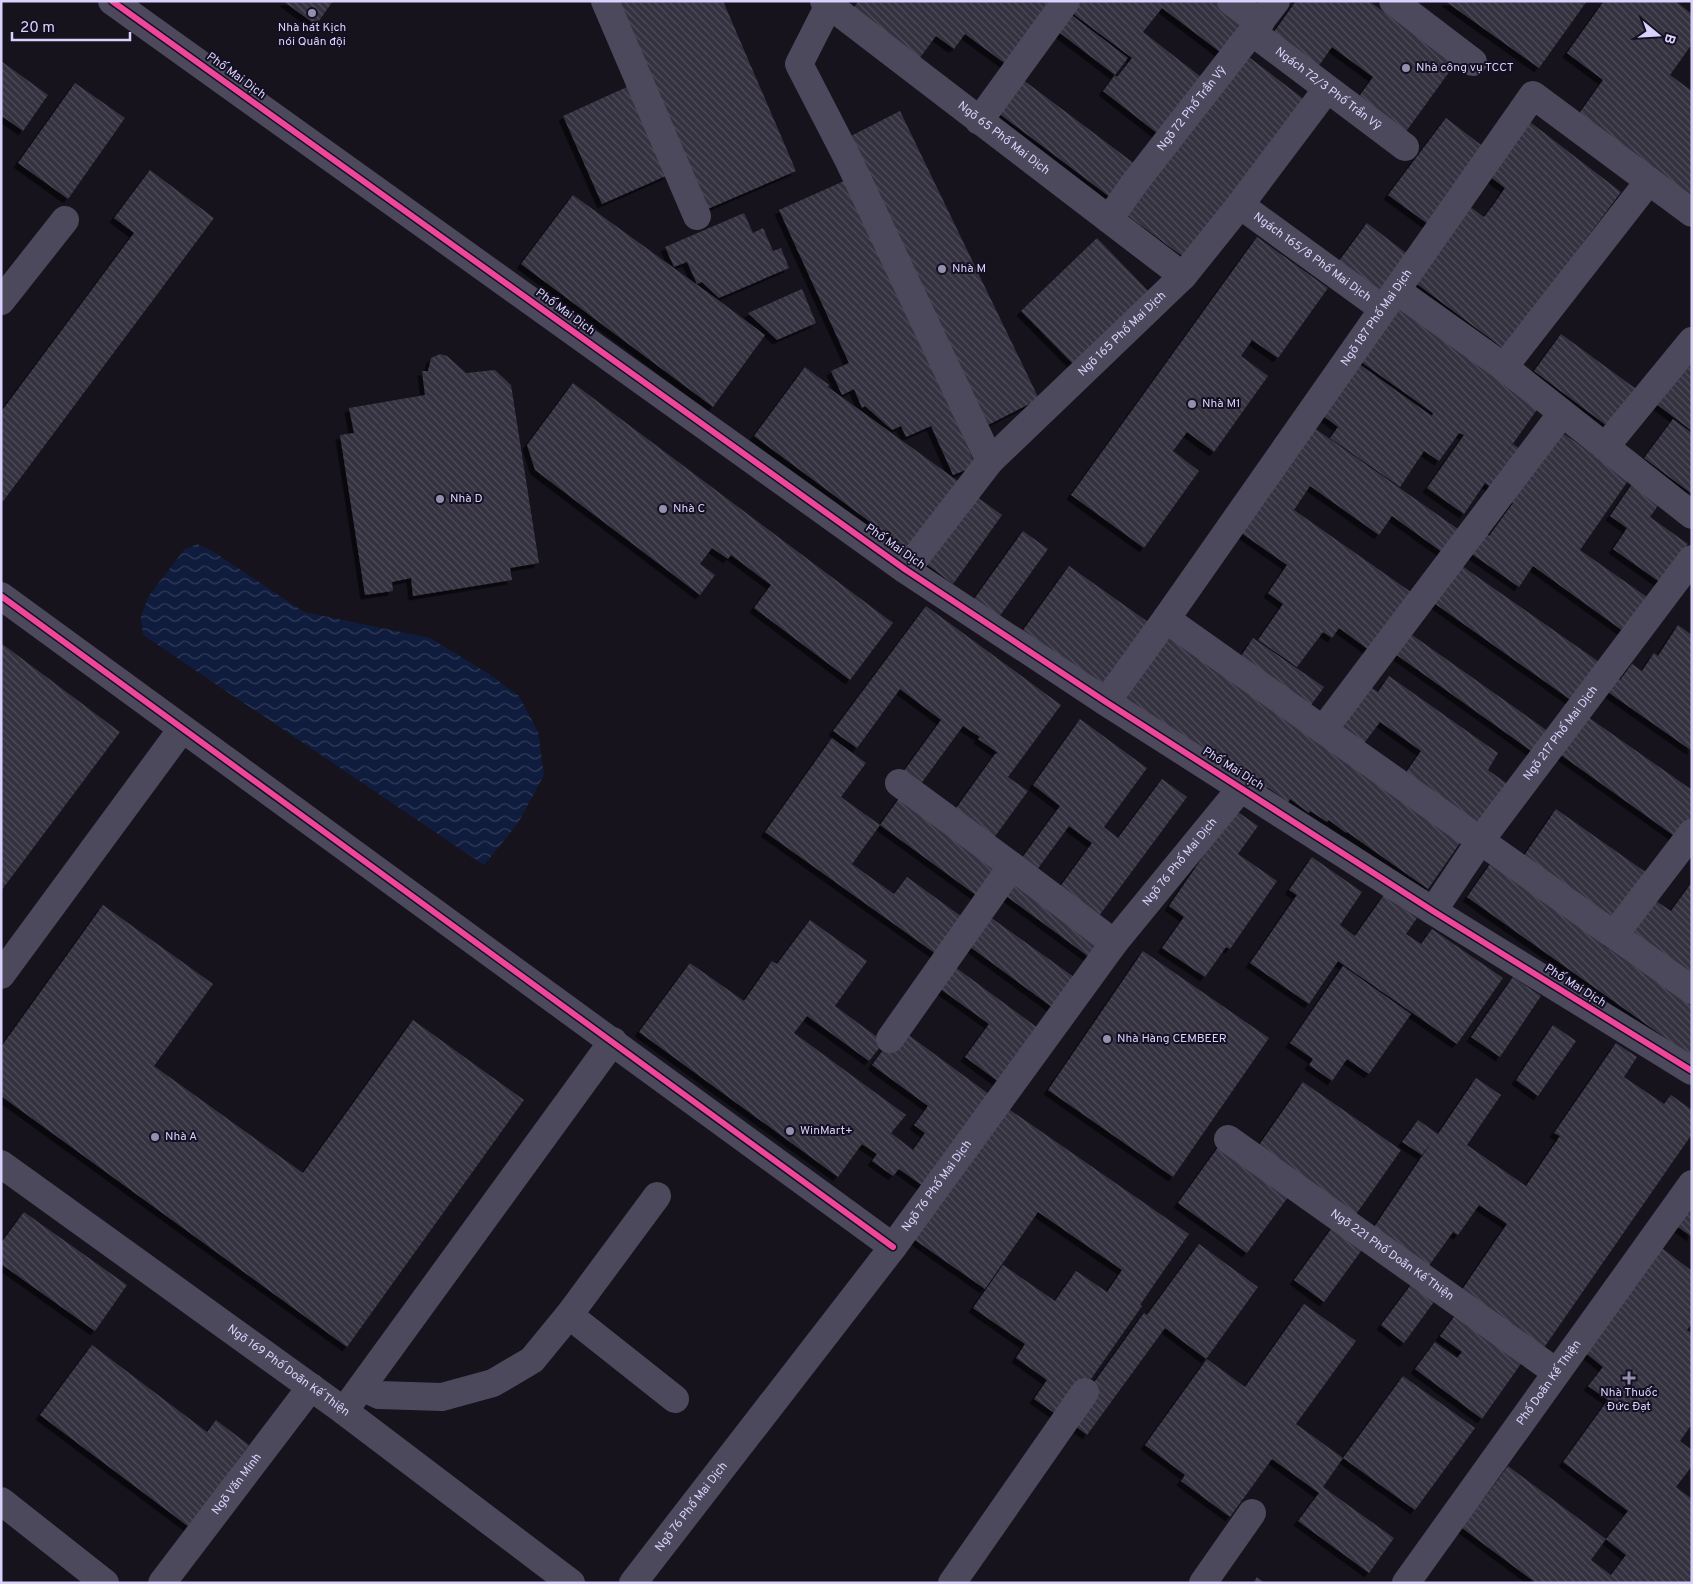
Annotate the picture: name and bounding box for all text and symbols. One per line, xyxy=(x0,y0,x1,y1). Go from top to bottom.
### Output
marker: Nhà hát Kịch nói Quân đội xyxy=(306,7,318,19)
scale bar xyxy=(12,10,130,42)
north arrow xyxy=(1633,10,1683,60)
text: 20 m xyxy=(20,19,55,38)
place label: Nhà hát Kịch nói Quân đội xyxy=(278,20,346,50)
text: B xyxy=(1659,31,1679,46)
street label: Ngách 72/3 Phố Trần Vỹ xyxy=(1271,44,1384,134)
street label: Phố Mai Dịch xyxy=(203,49,269,103)
place label: Nhà công vụ TCCT xyxy=(1416,60,1514,76)
marker: Nhà công vụ TCCT xyxy=(1400,62,1412,74)
street label: Ngõ 72 Phố Trần Vỹ xyxy=(1154,63,1230,155)
street label: Ngõ 65 Phố Mai Dịch xyxy=(954,98,1053,179)
street label: Ngách 165/8 Phố Mai Dịch xyxy=(1250,209,1374,306)
place label: Nhà M xyxy=(952,261,986,277)
marker: Nhà M xyxy=(936,263,948,275)
street label: Ngõ 187 Phố Mai Dịch xyxy=(1337,266,1416,370)
street label: Phố Mai Dịch xyxy=(532,285,598,339)
street label: Ngõ 165 Phố Mai Dịch xyxy=(1075,288,1170,380)
place label: Nhà M1 xyxy=(1202,396,1241,412)
marker: Nhà M1 xyxy=(1186,398,1198,410)
place label: Nhà D xyxy=(450,491,483,507)
marker: Nhà D xyxy=(434,493,446,505)
place label: Nhà C xyxy=(673,501,705,517)
marker: Nhà C xyxy=(657,503,669,515)
street label: Phố Mai Dịch xyxy=(862,521,928,573)
street label: Ngõ 217 Phố Mai Dịch xyxy=(1520,683,1602,784)
street label: Phố Mai Dịch xyxy=(1199,744,1267,794)
street label: Ngõ 76 Phố Mai Dịch xyxy=(1139,815,1221,910)
street label: Phố Mai Dịch xyxy=(1541,961,1609,1011)
place label: Nhà Hàng CEMBEER xyxy=(1117,1031,1227,1047)
marker: Nhà Hàng CEMBEER xyxy=(1101,1033,1113,1045)
place label: WinMart+ xyxy=(800,1123,853,1139)
marker: WinMart+ xyxy=(784,1125,796,1137)
place label: Nhà A xyxy=(165,1129,197,1145)
marker: Nhà A xyxy=(149,1131,161,1143)
street label: Ngõ 76 Phố Mai Dịch xyxy=(898,1137,976,1235)
street label: Ngõ 221 Phố Doãn Kế Thiện xyxy=(1327,1206,1457,1305)
street label: Ngõ 169 Phố Doãn Kế Thiện xyxy=(224,1321,353,1420)
street label: Phố Doãn Kế Thiện xyxy=(1513,1337,1585,1429)
marker: Nhà Thuốc Đức Đạt xyxy=(1623,1372,1635,1384)
place label: Nhà Thuốc Đức Đạt xyxy=(1600,1385,1658,1415)
street label: Ngõ Văn Minh xyxy=(208,1450,266,1518)
street label: Ngõ 76 Phố Mai Dịch xyxy=(652,1459,732,1555)

